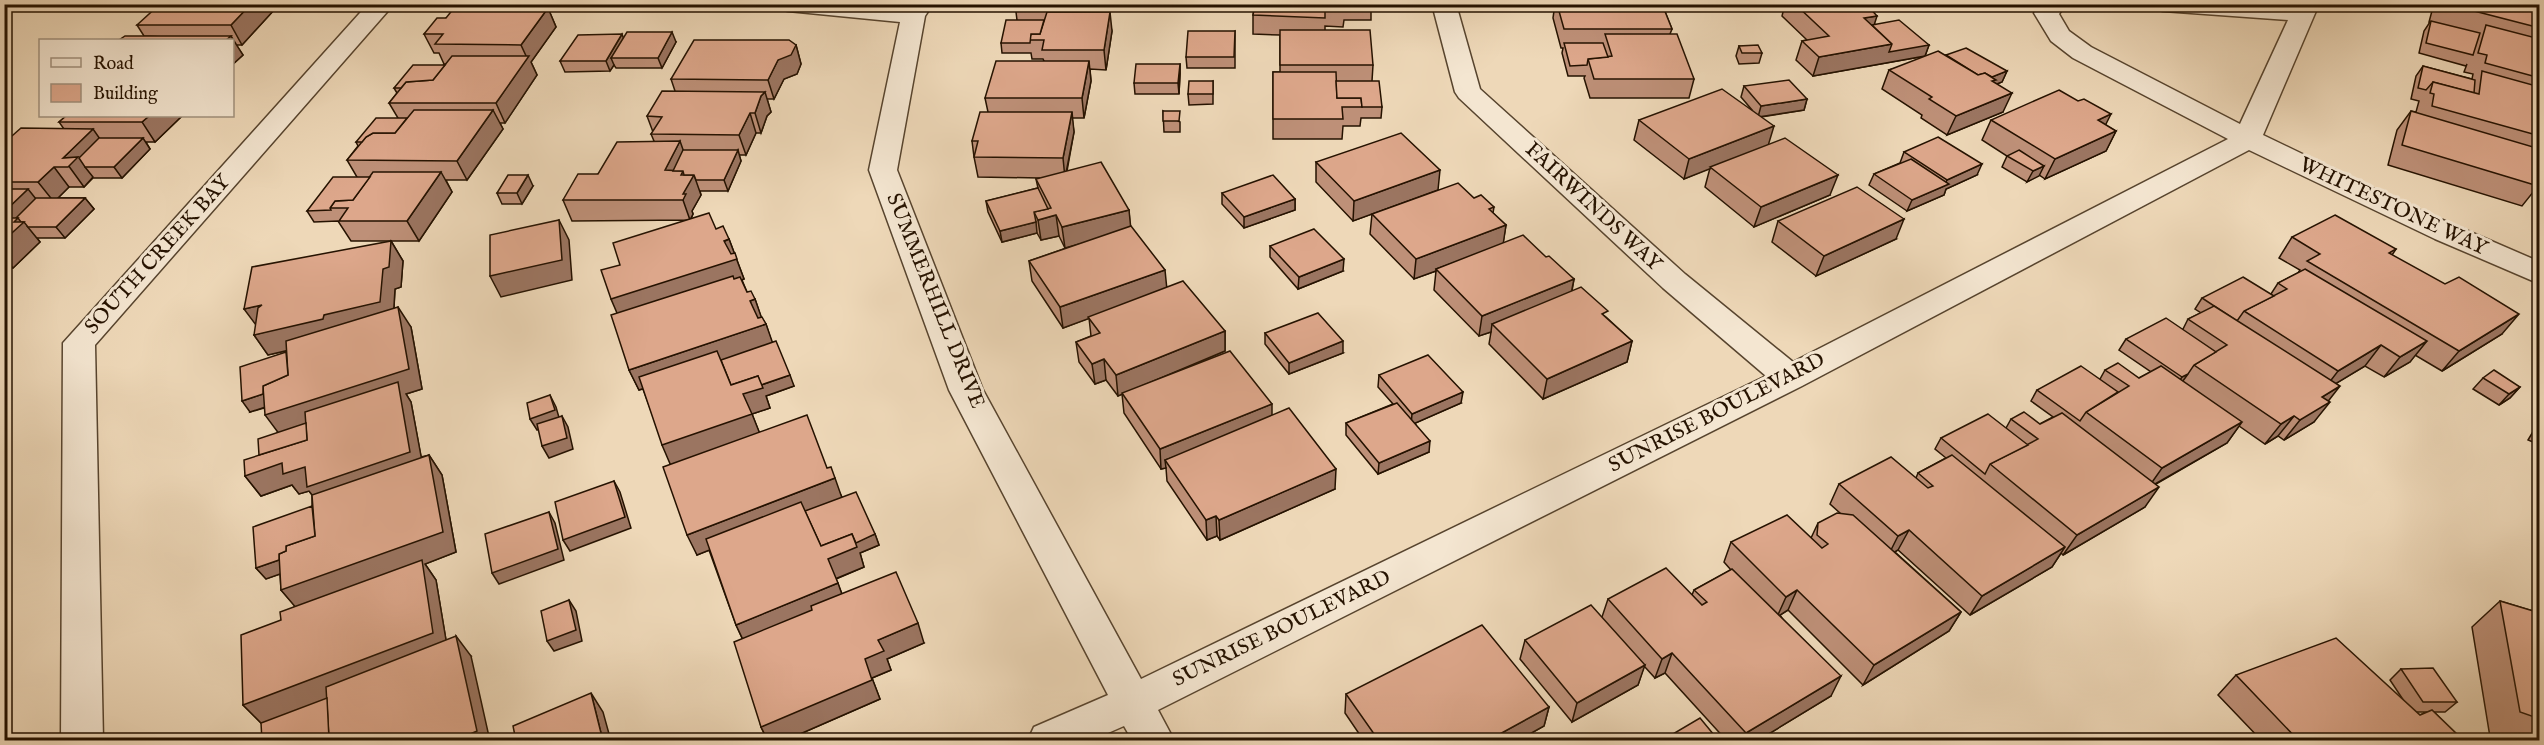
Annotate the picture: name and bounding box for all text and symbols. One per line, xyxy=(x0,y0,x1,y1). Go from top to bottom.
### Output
legend xyxy=(39,39,234,117)
text: Road xyxy=(93,53,134,76)
text: Building xyxy=(93,83,158,106)
street label: FAIRWINDS WAY xyxy=(1519,137,1668,279)
street label: WHITESTONE WAY xyxy=(2295,152,2493,263)
street label: SOUTH CREEK BAY xyxy=(79,168,238,340)
street label: SUMMERHILL DRIVE xyxy=(879,189,991,413)
street label: SUNRISE BOULEVARD xyxy=(1604,347,1830,479)
street label: SUNRISE BOULEVARD xyxy=(1169,564,1395,694)

